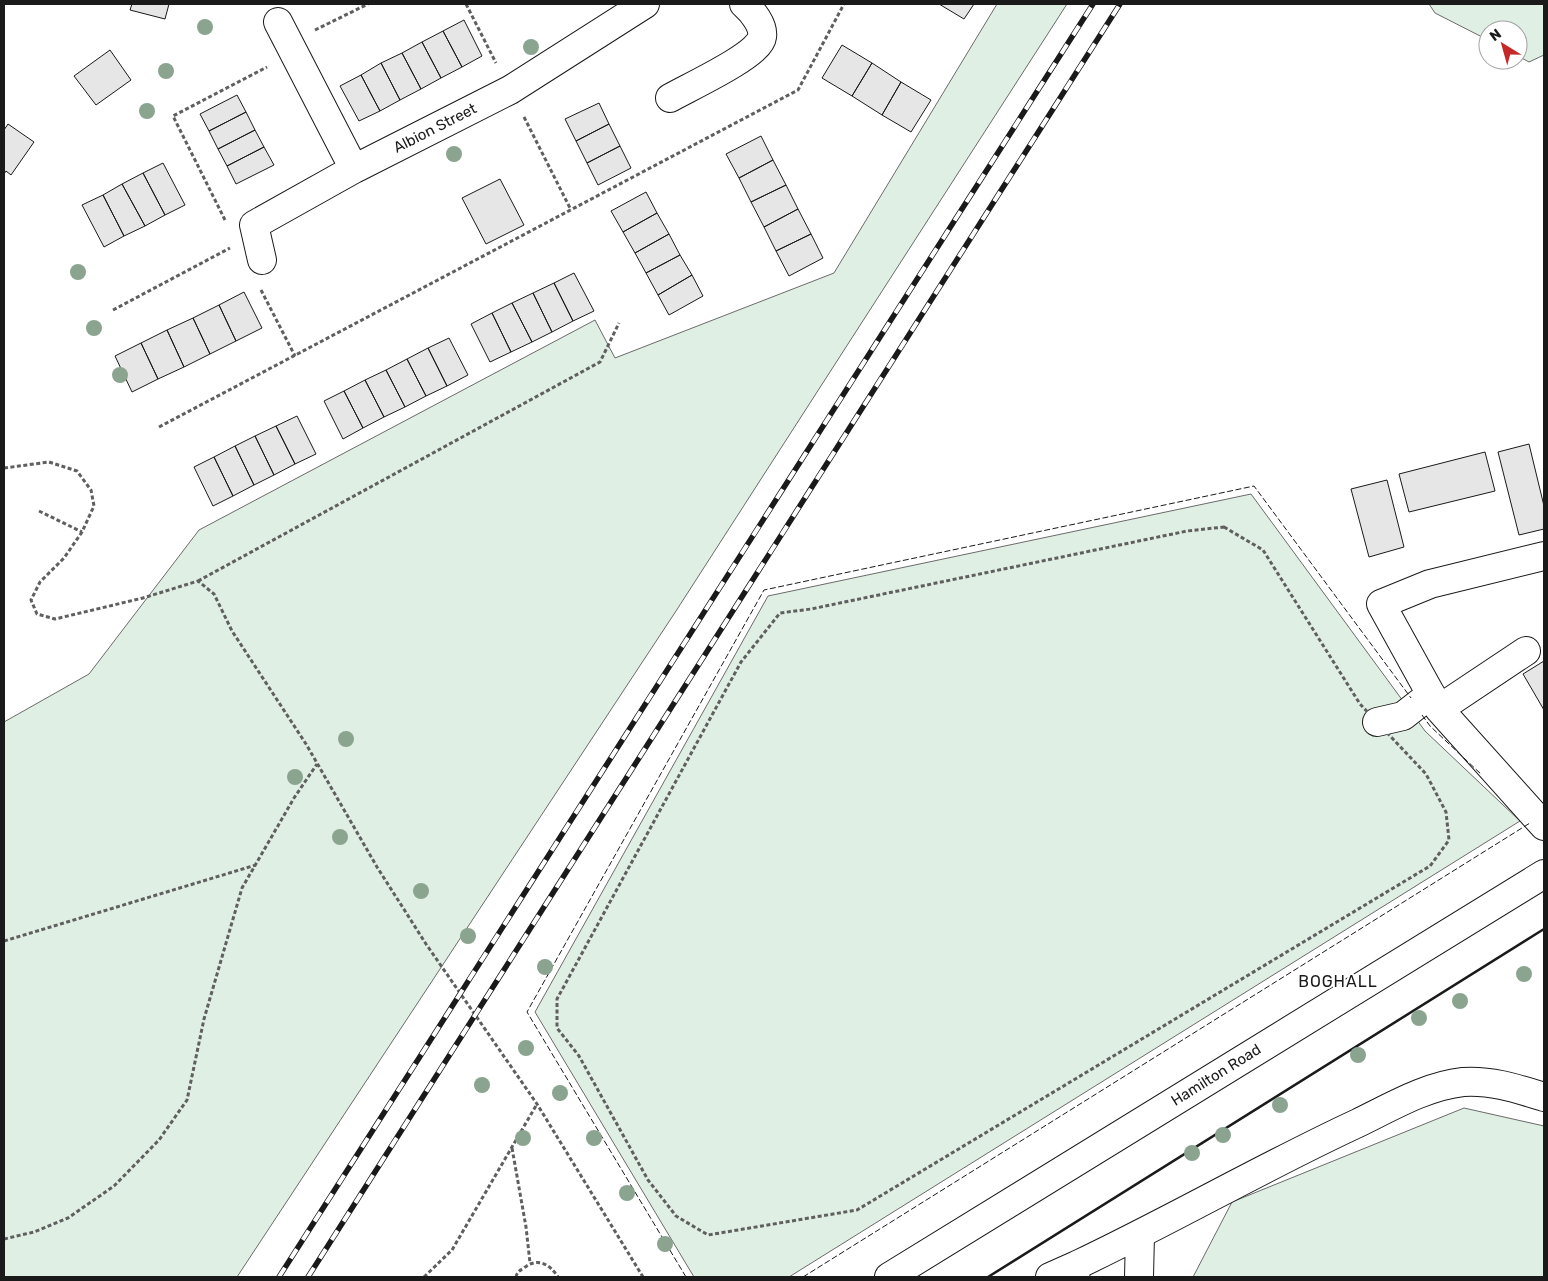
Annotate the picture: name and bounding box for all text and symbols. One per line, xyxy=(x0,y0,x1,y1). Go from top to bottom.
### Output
north arrow xyxy=(1478,20,1528,70)
text: N xyxy=(1486,25,1505,45)
street label: Albion Street xyxy=(390,99,480,157)
district label: BOGHALL xyxy=(1298,972,1378,991)
street label: Hamilton Road xyxy=(1168,1040,1264,1110)

